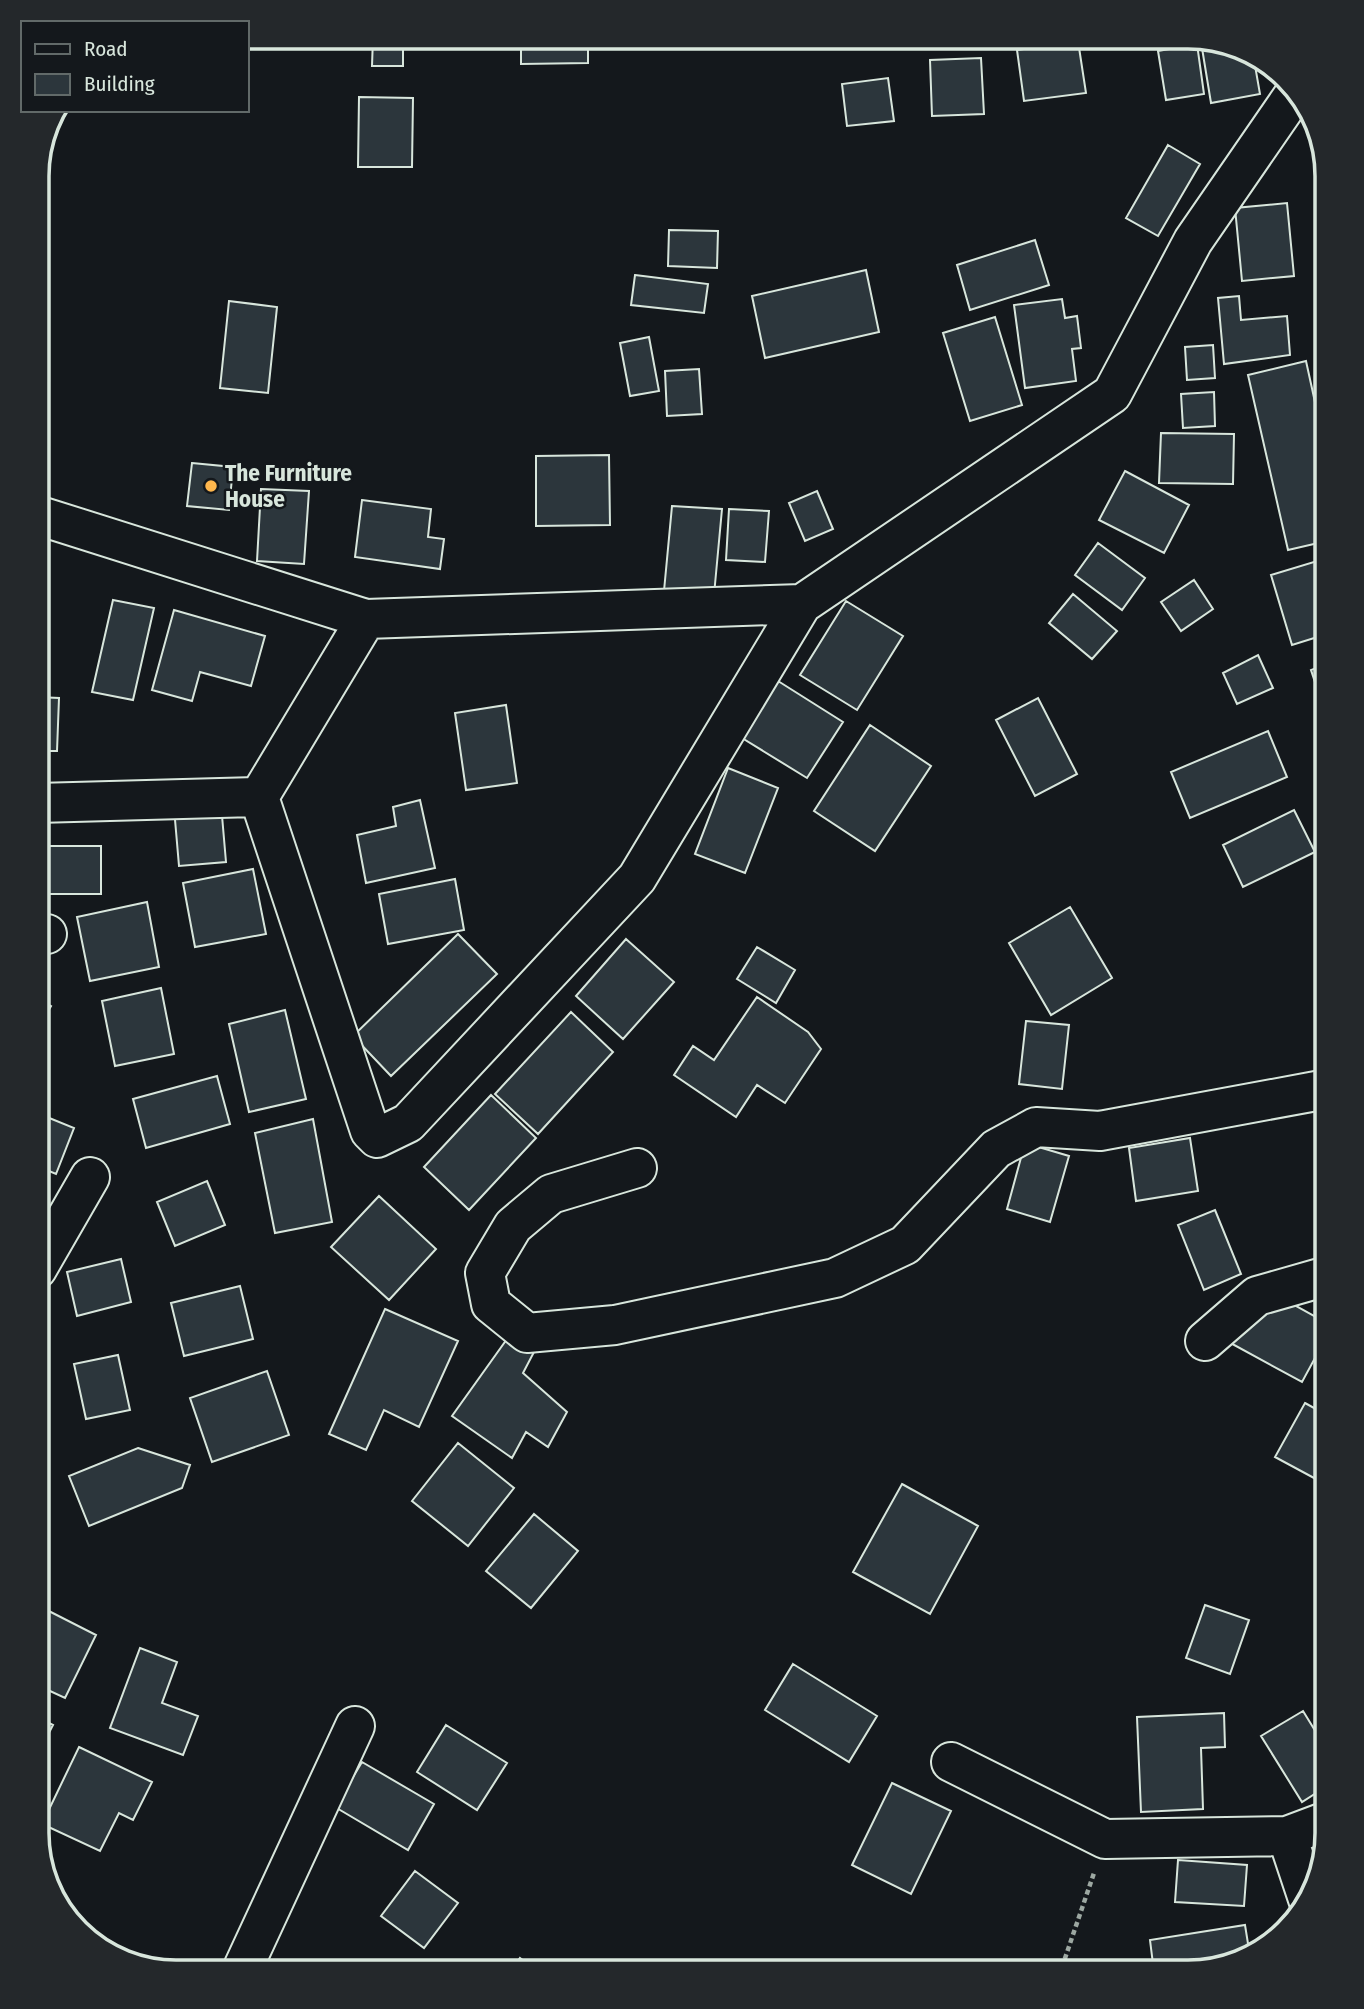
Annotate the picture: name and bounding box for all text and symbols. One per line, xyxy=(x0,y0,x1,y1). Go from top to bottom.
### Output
legend xyxy=(21,21,248,112)
text: Road xyxy=(84,36,128,62)
text: Building xyxy=(84,71,155,97)
place label: The Furniture House xyxy=(225,459,352,513)
marker: The Furniture House xyxy=(203,478,219,494)

